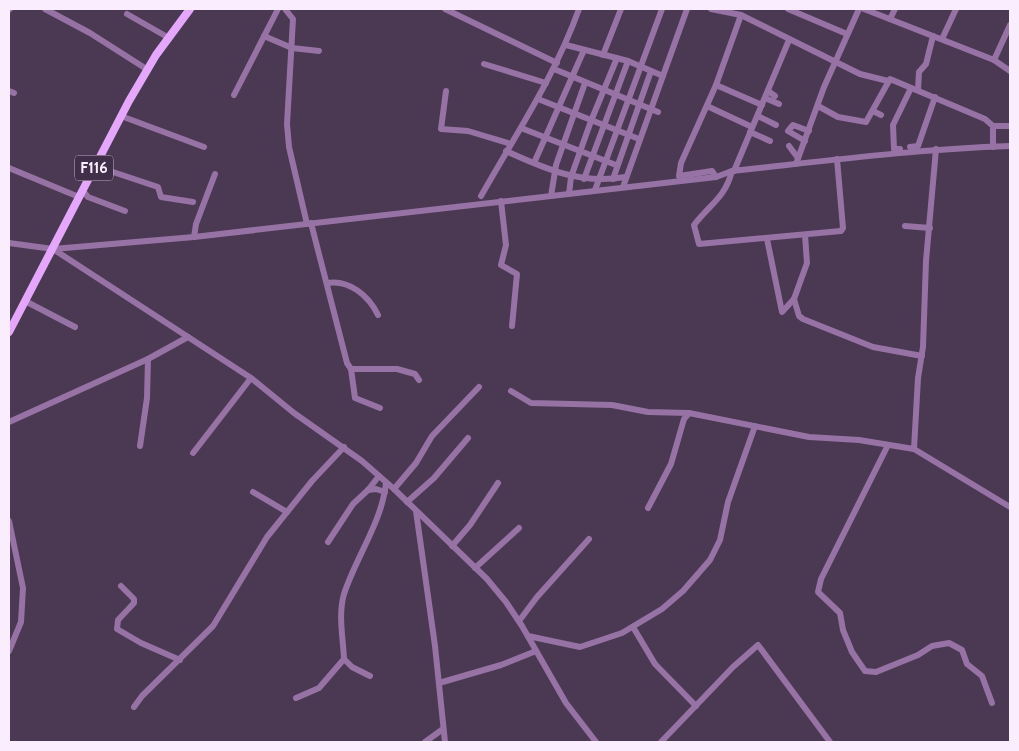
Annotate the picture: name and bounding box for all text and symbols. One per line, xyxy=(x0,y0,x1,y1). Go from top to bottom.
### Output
road number: F116 xyxy=(75,156,113,180)

